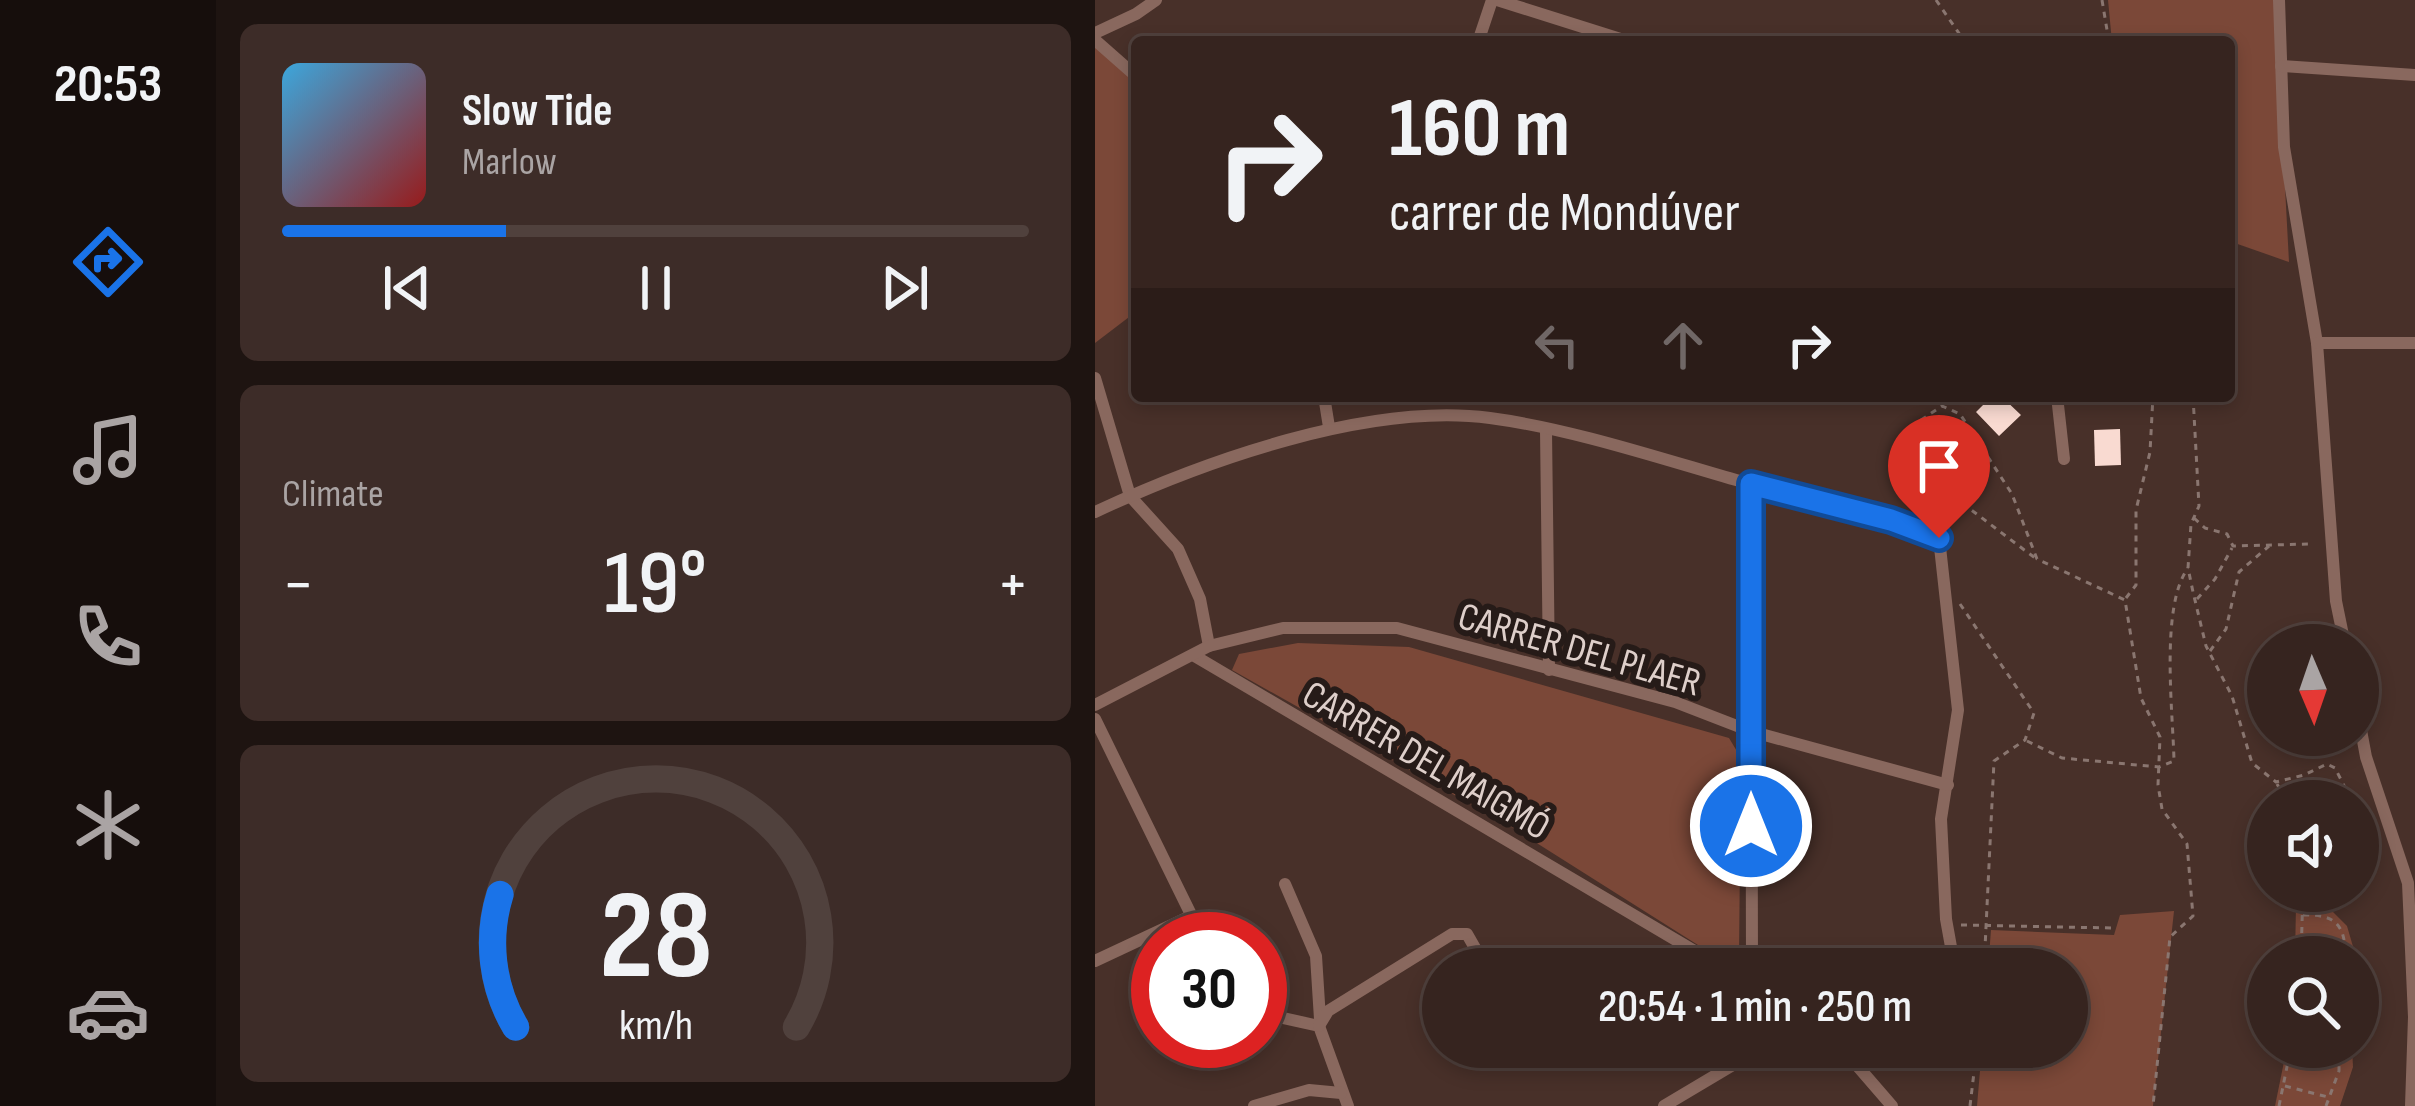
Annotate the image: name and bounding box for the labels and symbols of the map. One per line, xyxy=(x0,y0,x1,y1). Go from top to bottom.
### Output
pin xyxy=(1888,415,1990,538)
street label: CARRER DEL PLAER xyxy=(1453,593,1706,707)
north arrow xyxy=(2247,624,2379,756)
street label: CARRER DEL MAIGMÓ xyxy=(1294,671,1558,851)
position arrow xyxy=(1688,763,1814,889)
speed limit sign: 30 xyxy=(1131,912,1287,1068)

